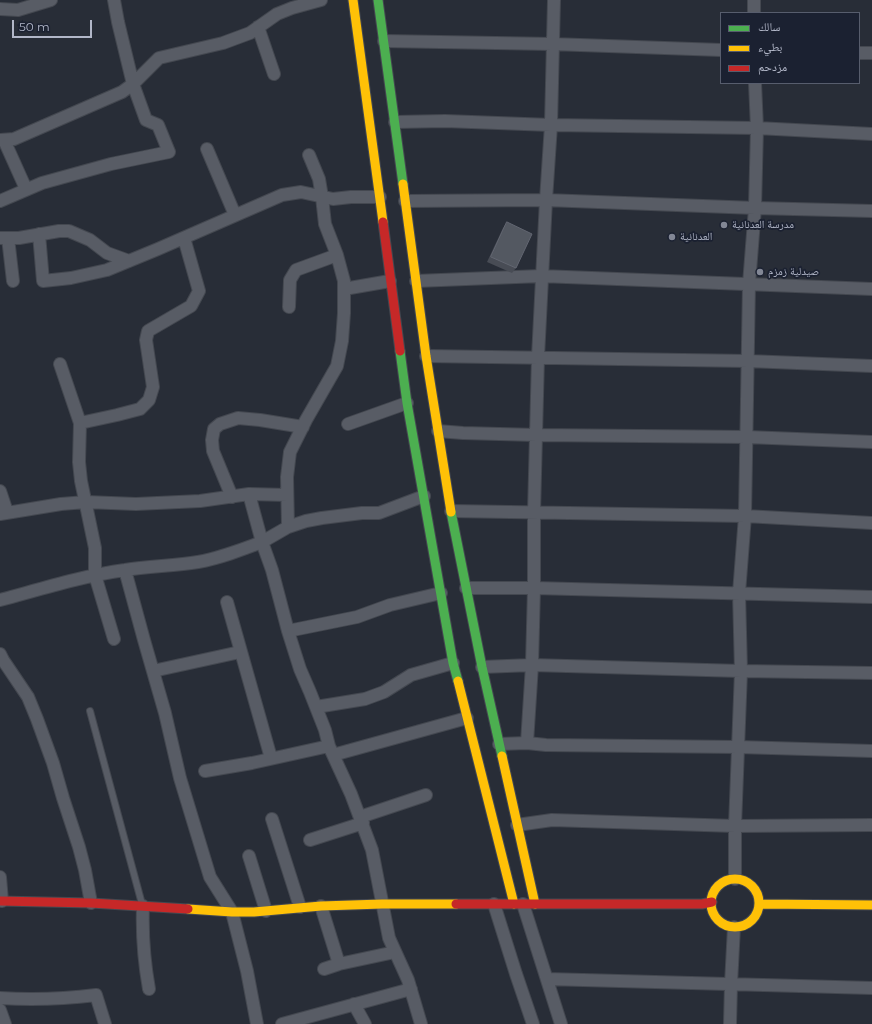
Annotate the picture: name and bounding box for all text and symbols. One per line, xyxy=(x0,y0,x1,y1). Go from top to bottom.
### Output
scale bar xyxy=(14,12,94,38)
legend xyxy=(720,12,860,84)
text: 50 m xyxy=(19,19,50,34)
text: سالك xyxy=(758,19,780,34)
text: بطيء xyxy=(758,39,782,54)
text: مزدحم xyxy=(758,59,787,74)
place label: مدرسة العدنانية xyxy=(732,218,794,232)
marker: مدرسة العدنانية xyxy=(719,220,729,230)
place label: العدنانية xyxy=(680,230,712,244)
marker: العدنانية xyxy=(667,232,677,242)
place label: صيدلية زمزم xyxy=(768,265,819,279)
marker: صيدلية زمزم xyxy=(755,267,765,277)

